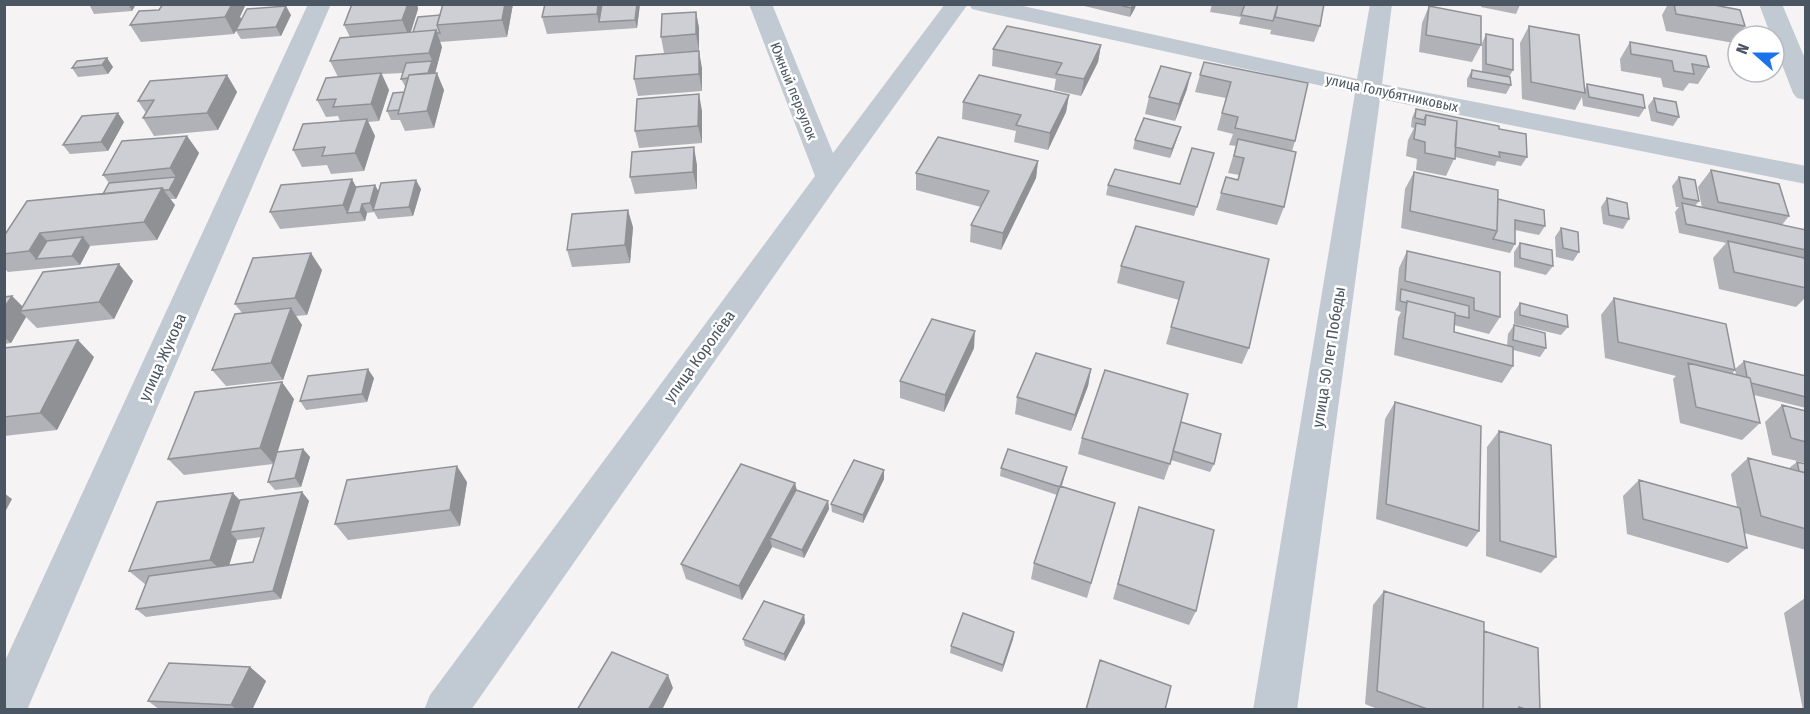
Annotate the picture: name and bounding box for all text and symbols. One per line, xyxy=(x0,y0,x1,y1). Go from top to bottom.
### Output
north arrow xyxy=(1726,24,1786,84)
street label: Южный переулок xyxy=(766,40,821,143)
text: N xyxy=(1732,41,1753,57)
street label: улица Голубятниковых xyxy=(1324,71,1461,116)
street label: улица 50 лет Победы xyxy=(1308,285,1349,429)
street label: улица Королёва xyxy=(660,306,739,406)
street label: улица Жукова xyxy=(135,310,190,404)

